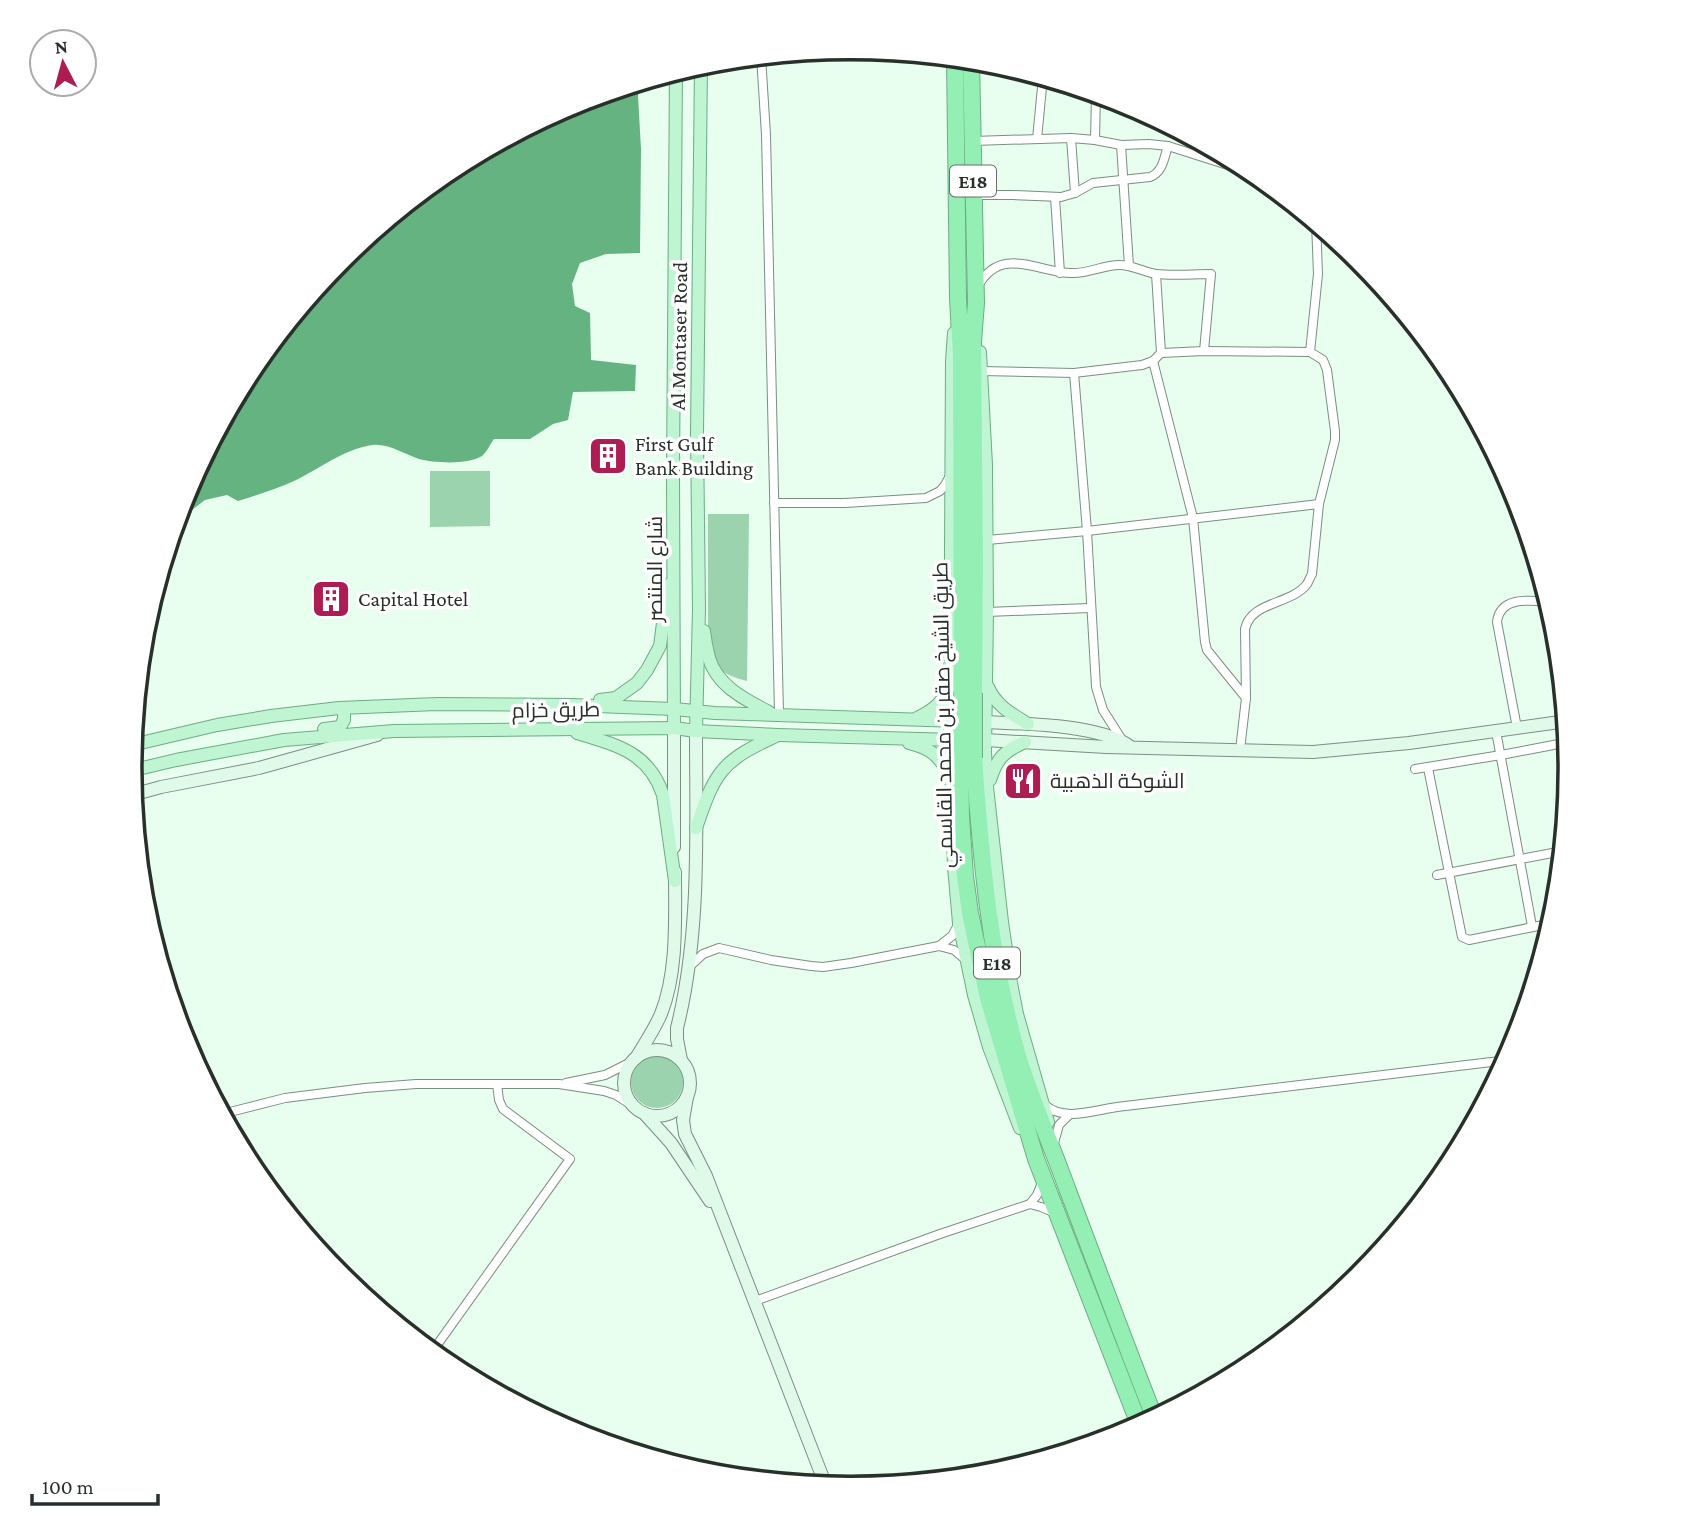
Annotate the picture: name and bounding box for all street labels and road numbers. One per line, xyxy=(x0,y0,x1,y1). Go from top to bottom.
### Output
road number: E18 xyxy=(950,166,996,196)
street label: Al Montaser Road xyxy=(666,262,692,410)
street label: شارع المنتصر xyxy=(643,516,669,623)
street label: طريق الشيخ صقر بن محمد القاسمي xyxy=(928,562,962,868)
street label: طريق خزام xyxy=(511,697,601,725)
road number: E18 xyxy=(974,948,1020,979)

